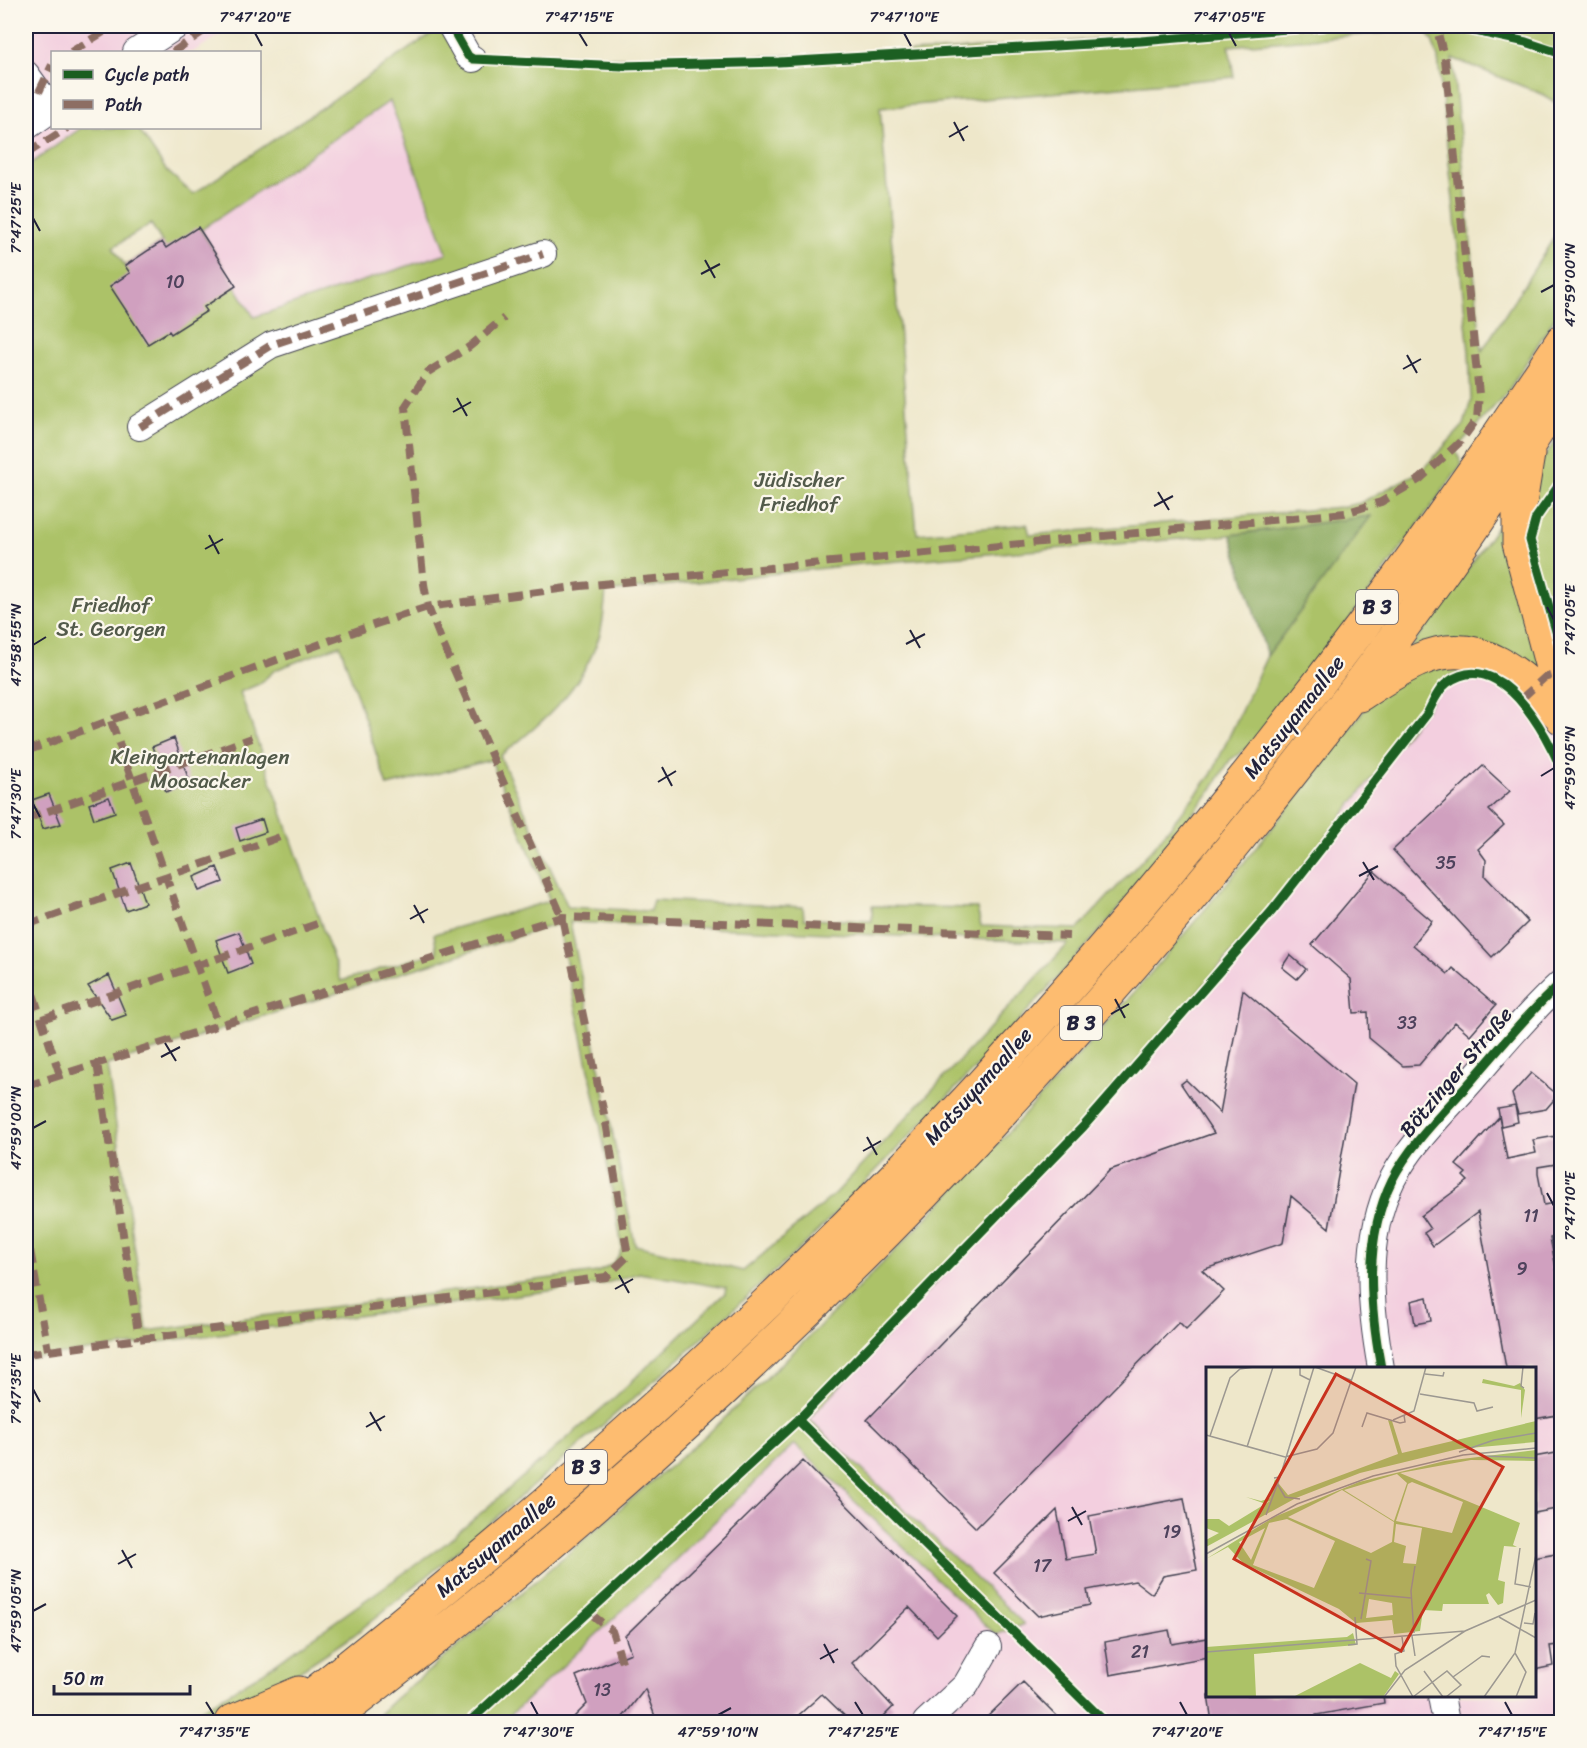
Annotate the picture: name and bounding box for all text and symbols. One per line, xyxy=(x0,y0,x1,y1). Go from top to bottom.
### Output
text: 7°47'20"E xyxy=(219,4,292,30)
text: 7°47'15"E xyxy=(545,4,615,30)
text: 7°47'10"E xyxy=(870,4,940,30)
text: 7°47'05"E xyxy=(1193,4,1267,30)
legend xyxy=(51,51,261,129)
text: Cycle path xyxy=(105,59,189,91)
text: Path xyxy=(105,89,142,121)
text: 7°47'25"E xyxy=(3,181,29,253)
text: 47°59'00"N xyxy=(1557,242,1583,327)
house number: 10 xyxy=(165,266,185,298)
park label: Jüdischer Friedhof xyxy=(754,461,845,523)
text: 7°47'05"E xyxy=(1557,582,1583,656)
park label: Friedhof St. Georgen xyxy=(56,586,166,648)
road number: B 3 xyxy=(1356,590,1398,624)
text: 47°58'55"N xyxy=(3,603,29,687)
street label: Matsuyamaallee xyxy=(1233,646,1355,787)
text: 47°59'05"N xyxy=(1557,726,1583,810)
park label: Kleingartenanlagen Moosacker xyxy=(111,738,289,800)
text: 7°47'30"E xyxy=(3,767,29,839)
house number: 35 xyxy=(1436,847,1456,879)
street label: Bötzinger Straße xyxy=(1389,998,1523,1146)
road number: B 3 xyxy=(1060,1006,1102,1040)
house number: 33 xyxy=(1397,1007,1417,1039)
street label: Matsuyamaallee xyxy=(914,1018,1042,1154)
text: 47°59'00"N xyxy=(3,1085,29,1170)
text: 7°47'10"E xyxy=(1557,1170,1583,1240)
house number: 11 xyxy=(1523,1200,1539,1232)
house number: 9 xyxy=(1516,1253,1528,1285)
text: 7°47'35"E xyxy=(3,1352,29,1424)
inset map xyxy=(1206,1367,1536,1697)
road number: B 3 xyxy=(565,1450,607,1484)
street label: Matsuyamaallee xyxy=(427,1482,565,1607)
house number: 19 xyxy=(1163,1516,1181,1548)
house number: 17 xyxy=(1033,1550,1053,1582)
text: 47°59'05"N xyxy=(3,1569,29,1653)
house number: 21 xyxy=(1131,1636,1149,1668)
scale bar xyxy=(54,1658,190,1696)
text: 50 m xyxy=(63,1663,104,1695)
house number: 13 xyxy=(593,1674,611,1706)
text: 7°47'35"E xyxy=(179,1719,251,1745)
text: 7°47'30"E xyxy=(503,1719,575,1745)
text: 47°59'10"N xyxy=(678,1719,759,1745)
text: 7°47'25"E xyxy=(828,1719,900,1745)
text: 7°47'20"E xyxy=(1151,1719,1224,1745)
text: 7°47'15"E xyxy=(1478,1719,1548,1745)

